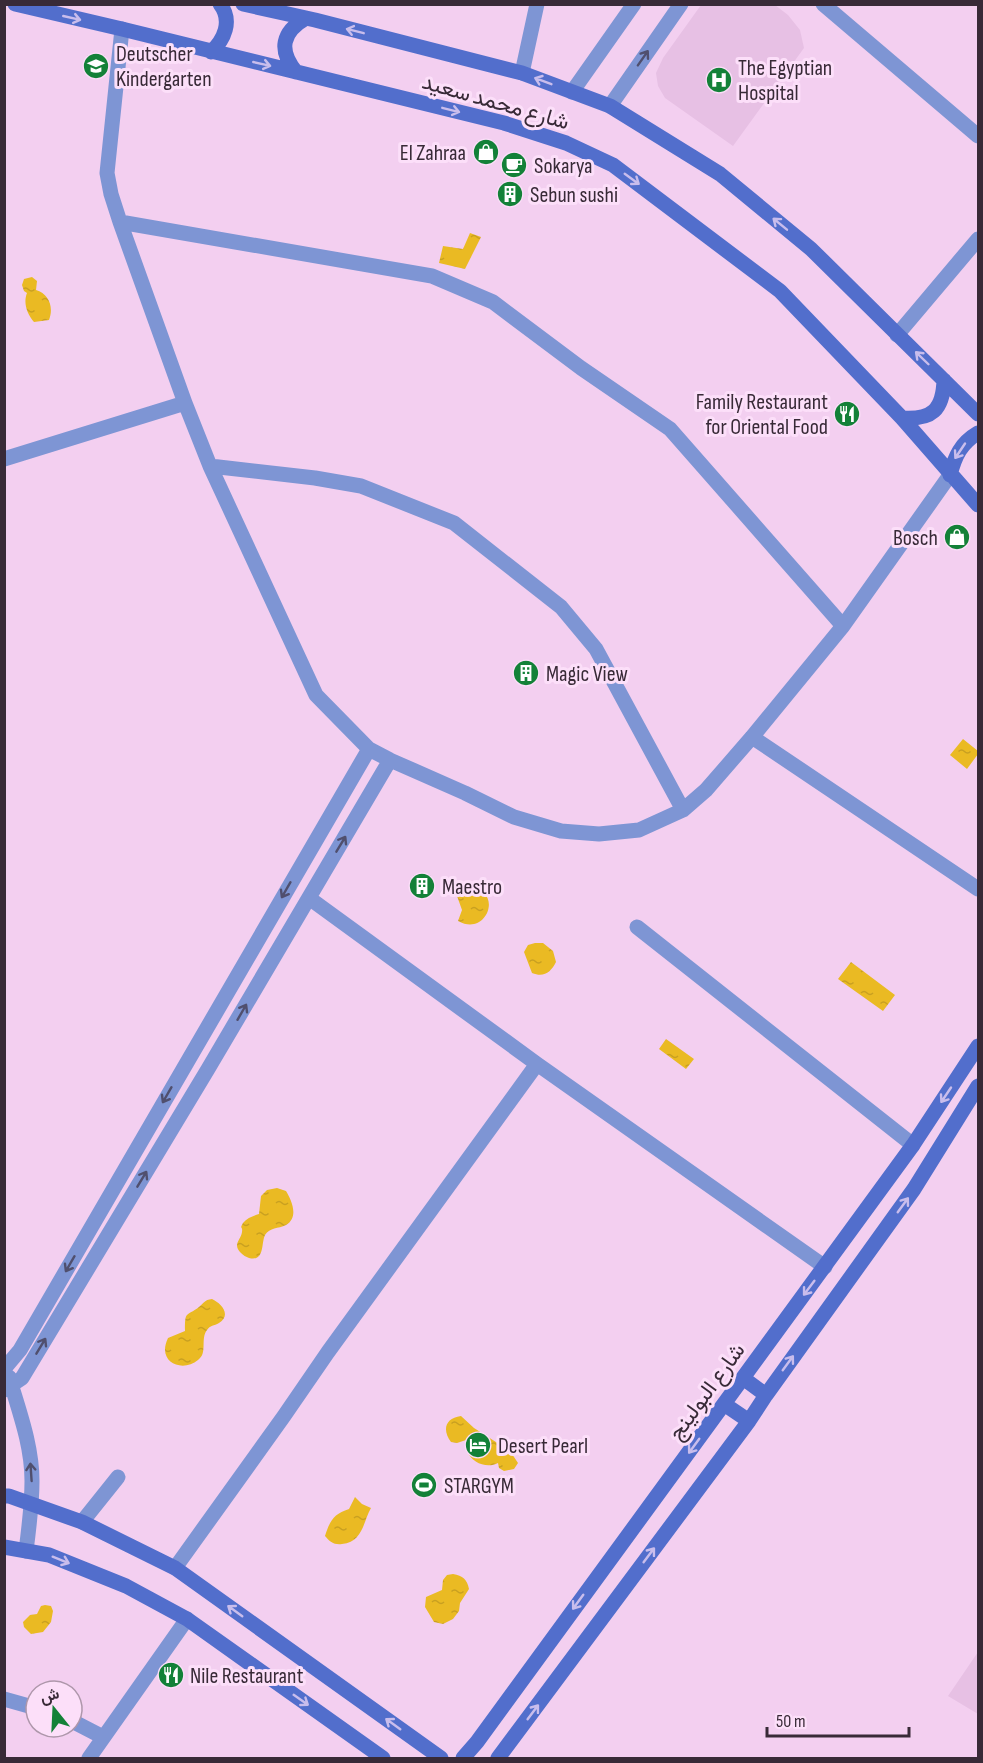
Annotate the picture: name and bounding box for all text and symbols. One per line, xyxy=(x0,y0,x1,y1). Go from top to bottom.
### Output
one-way arrow xyxy=(63,12,82,24)
one-way arrow xyxy=(346,24,365,36)
place label: Deutscher Kindergarten xyxy=(116,41,212,93)
school or university icon: Deutscher Kindergarten xyxy=(81,51,111,81)
one-way arrow xyxy=(637,51,649,67)
place label: The Egyptian Hospital xyxy=(738,55,832,107)
one-way arrow xyxy=(252,58,271,70)
hospital icon: The Egyptian Hospital xyxy=(704,65,734,95)
street label: شارع محمد سعيد xyxy=(419,69,572,136)
one-way arrow xyxy=(534,75,553,86)
one-way arrow xyxy=(442,104,461,116)
shop icon: El Zahraa xyxy=(471,137,501,167)
place label: El Zahraa xyxy=(400,140,466,167)
cafe icon: Sokarya xyxy=(499,150,529,180)
place label: Sokarya xyxy=(534,153,593,180)
one-way arrow xyxy=(623,173,639,185)
building icon: Sebun sushi xyxy=(495,179,525,209)
place label: Sebun sushi xyxy=(530,182,618,209)
one-way arrow xyxy=(773,218,789,231)
one-way arrow xyxy=(914,351,929,365)
place label: Family Restaurant for Oriental Food xyxy=(696,389,828,441)
restaurant icon: Family Restaurant for Oriental Food xyxy=(832,399,862,429)
one-way arrow xyxy=(953,442,966,459)
shop icon: Bosch xyxy=(942,522,972,552)
place label: Bosch xyxy=(893,525,938,552)
building icon: Magic View xyxy=(511,658,541,688)
place label: Magic View xyxy=(546,661,628,688)
one-way arrow xyxy=(335,836,347,853)
building icon: Maestro xyxy=(407,871,437,901)
place label: Maestro xyxy=(442,874,502,901)
one-way arrow xyxy=(280,881,292,898)
one-way arrow xyxy=(236,1004,248,1021)
one-way arrow xyxy=(161,1086,173,1103)
one-way arrow xyxy=(940,1086,953,1103)
one-way arrow xyxy=(136,1171,148,1188)
one-way arrow xyxy=(896,1198,909,1214)
one-way arrow xyxy=(63,1255,75,1272)
one-way arrow xyxy=(803,1280,816,1296)
one-way arrow xyxy=(35,1338,47,1355)
street label: شارع البولينج xyxy=(663,1338,751,1446)
one-way arrow xyxy=(782,1356,795,1372)
hotel icon: Desert Pearl xyxy=(463,1430,493,1460)
place label: Desert Pearl xyxy=(498,1433,588,1460)
one-way arrow xyxy=(688,1437,701,1453)
one-way arrow xyxy=(26,1462,37,1482)
sports icon: STARGYM xyxy=(409,1470,439,1500)
place label: STARGYM xyxy=(444,1473,514,1500)
one-way arrow xyxy=(643,1548,655,1564)
one-way arrow xyxy=(52,1555,70,1566)
one-way arrow xyxy=(572,1594,585,1610)
one-way arrow xyxy=(228,1605,244,1617)
restaurant icon: Nile Restaurant xyxy=(156,1660,186,1690)
place label: Nile Restaurant xyxy=(190,1663,304,1690)
north arrow xyxy=(24,1679,84,1739)
text: ش xyxy=(38,1684,62,1708)
one-way arrow xyxy=(292,1694,308,1706)
scale bar xyxy=(767,1700,910,1738)
one-way arrow xyxy=(526,1704,539,1720)
text: 50 m xyxy=(776,1711,806,1732)
one-way arrow xyxy=(386,1718,402,1731)

